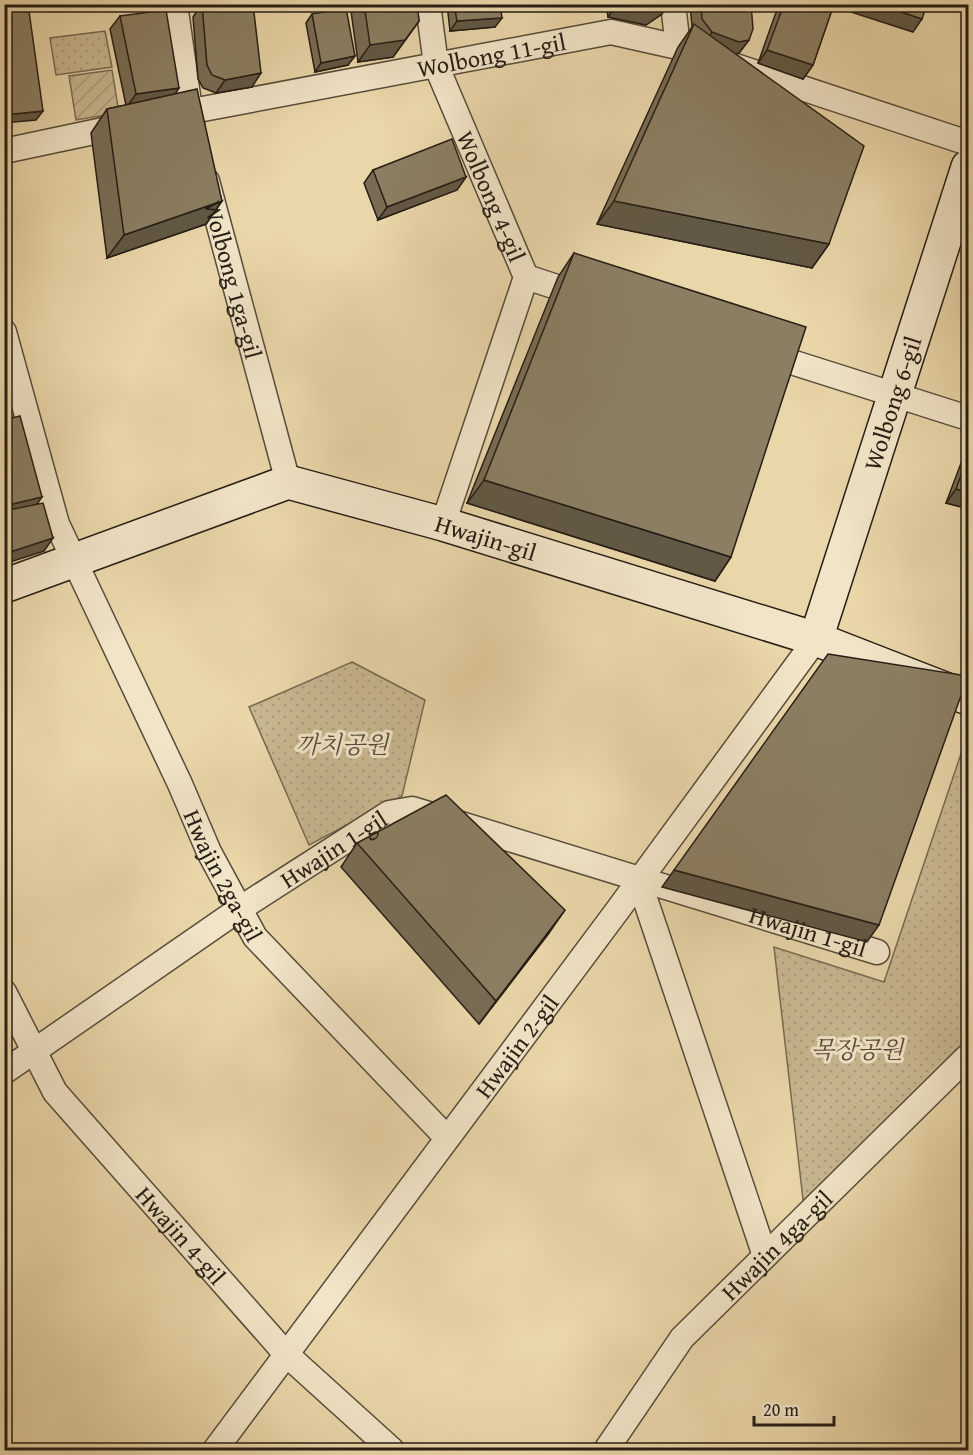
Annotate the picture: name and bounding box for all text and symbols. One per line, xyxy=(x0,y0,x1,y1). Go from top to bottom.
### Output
street label: Wolbong 11-gil xyxy=(414,23,569,86)
street label: Wolbong 4-gil xyxy=(448,125,535,267)
street label: Wolbong 1ga-gil xyxy=(196,197,272,363)
street label: Wolbong 6-gil xyxy=(854,331,930,475)
street label: Hwajin-gil xyxy=(431,505,541,569)
park label: 까치공원 xyxy=(296,727,390,762)
street label: Hwajin 1-gil xyxy=(273,801,394,896)
street label: Hwajin 2ga-gil xyxy=(175,804,272,948)
street label: Hwajin 1-gil xyxy=(745,896,872,965)
street label: Hwajin 2-gil xyxy=(466,987,567,1105)
park label: 목장공원 xyxy=(811,1032,905,1067)
street label: Hwajin 4-gil xyxy=(128,1178,235,1292)
street label: Hwajin 4ga-gil xyxy=(713,1181,840,1308)
scale bar xyxy=(754,1389,834,1427)
text: 20 m xyxy=(763,1396,799,1423)

